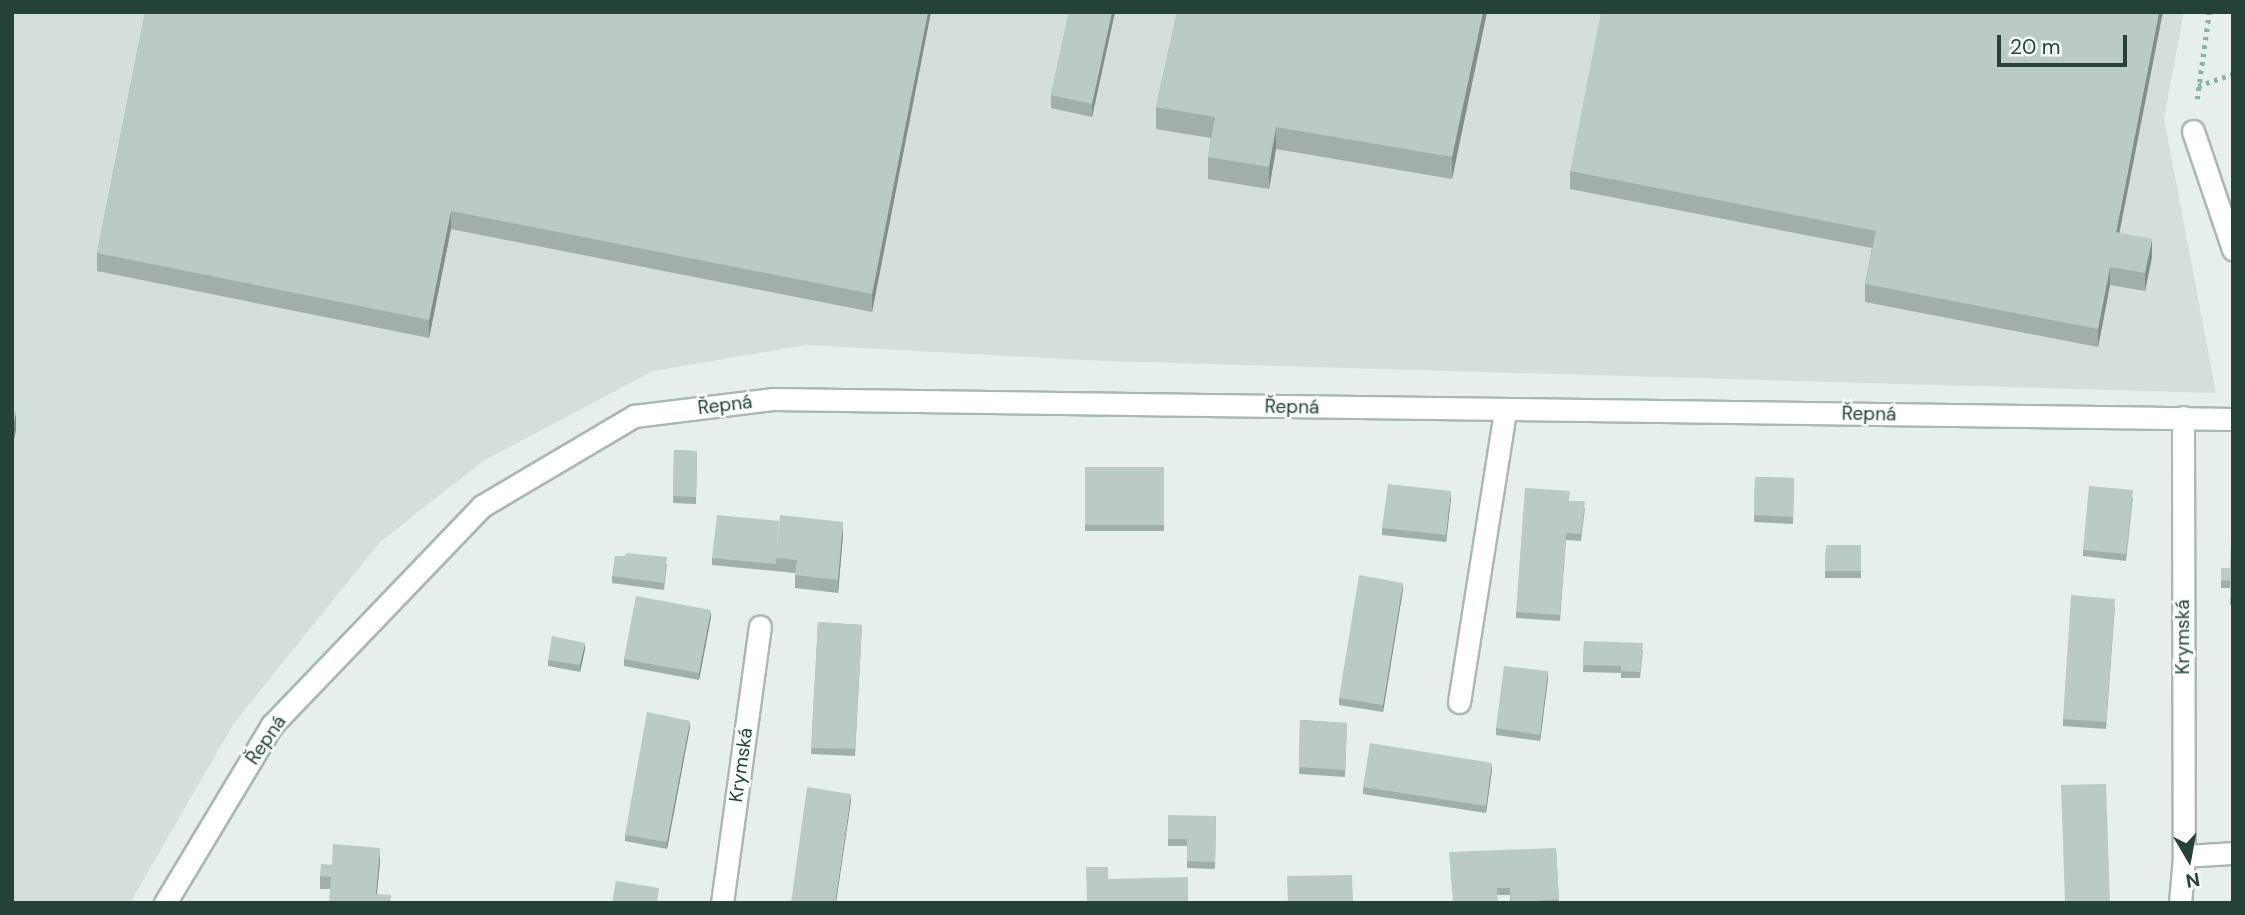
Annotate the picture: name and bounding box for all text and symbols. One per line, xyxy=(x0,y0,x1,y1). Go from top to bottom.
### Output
scale bar xyxy=(2000,21,2130,65)
text: 20 m xyxy=(2010,33,2061,61)
street label: Řepná xyxy=(696,390,754,420)
street label: Řepná xyxy=(1264,395,1320,419)
street label: Řepná xyxy=(1841,402,1897,426)
street label: Krymská xyxy=(2172,600,2194,674)
street label: Řepná xyxy=(241,711,291,769)
street label: Krymská xyxy=(724,726,758,804)
north arrow xyxy=(2154,824,2224,894)
text: N xyxy=(2184,867,2202,894)

